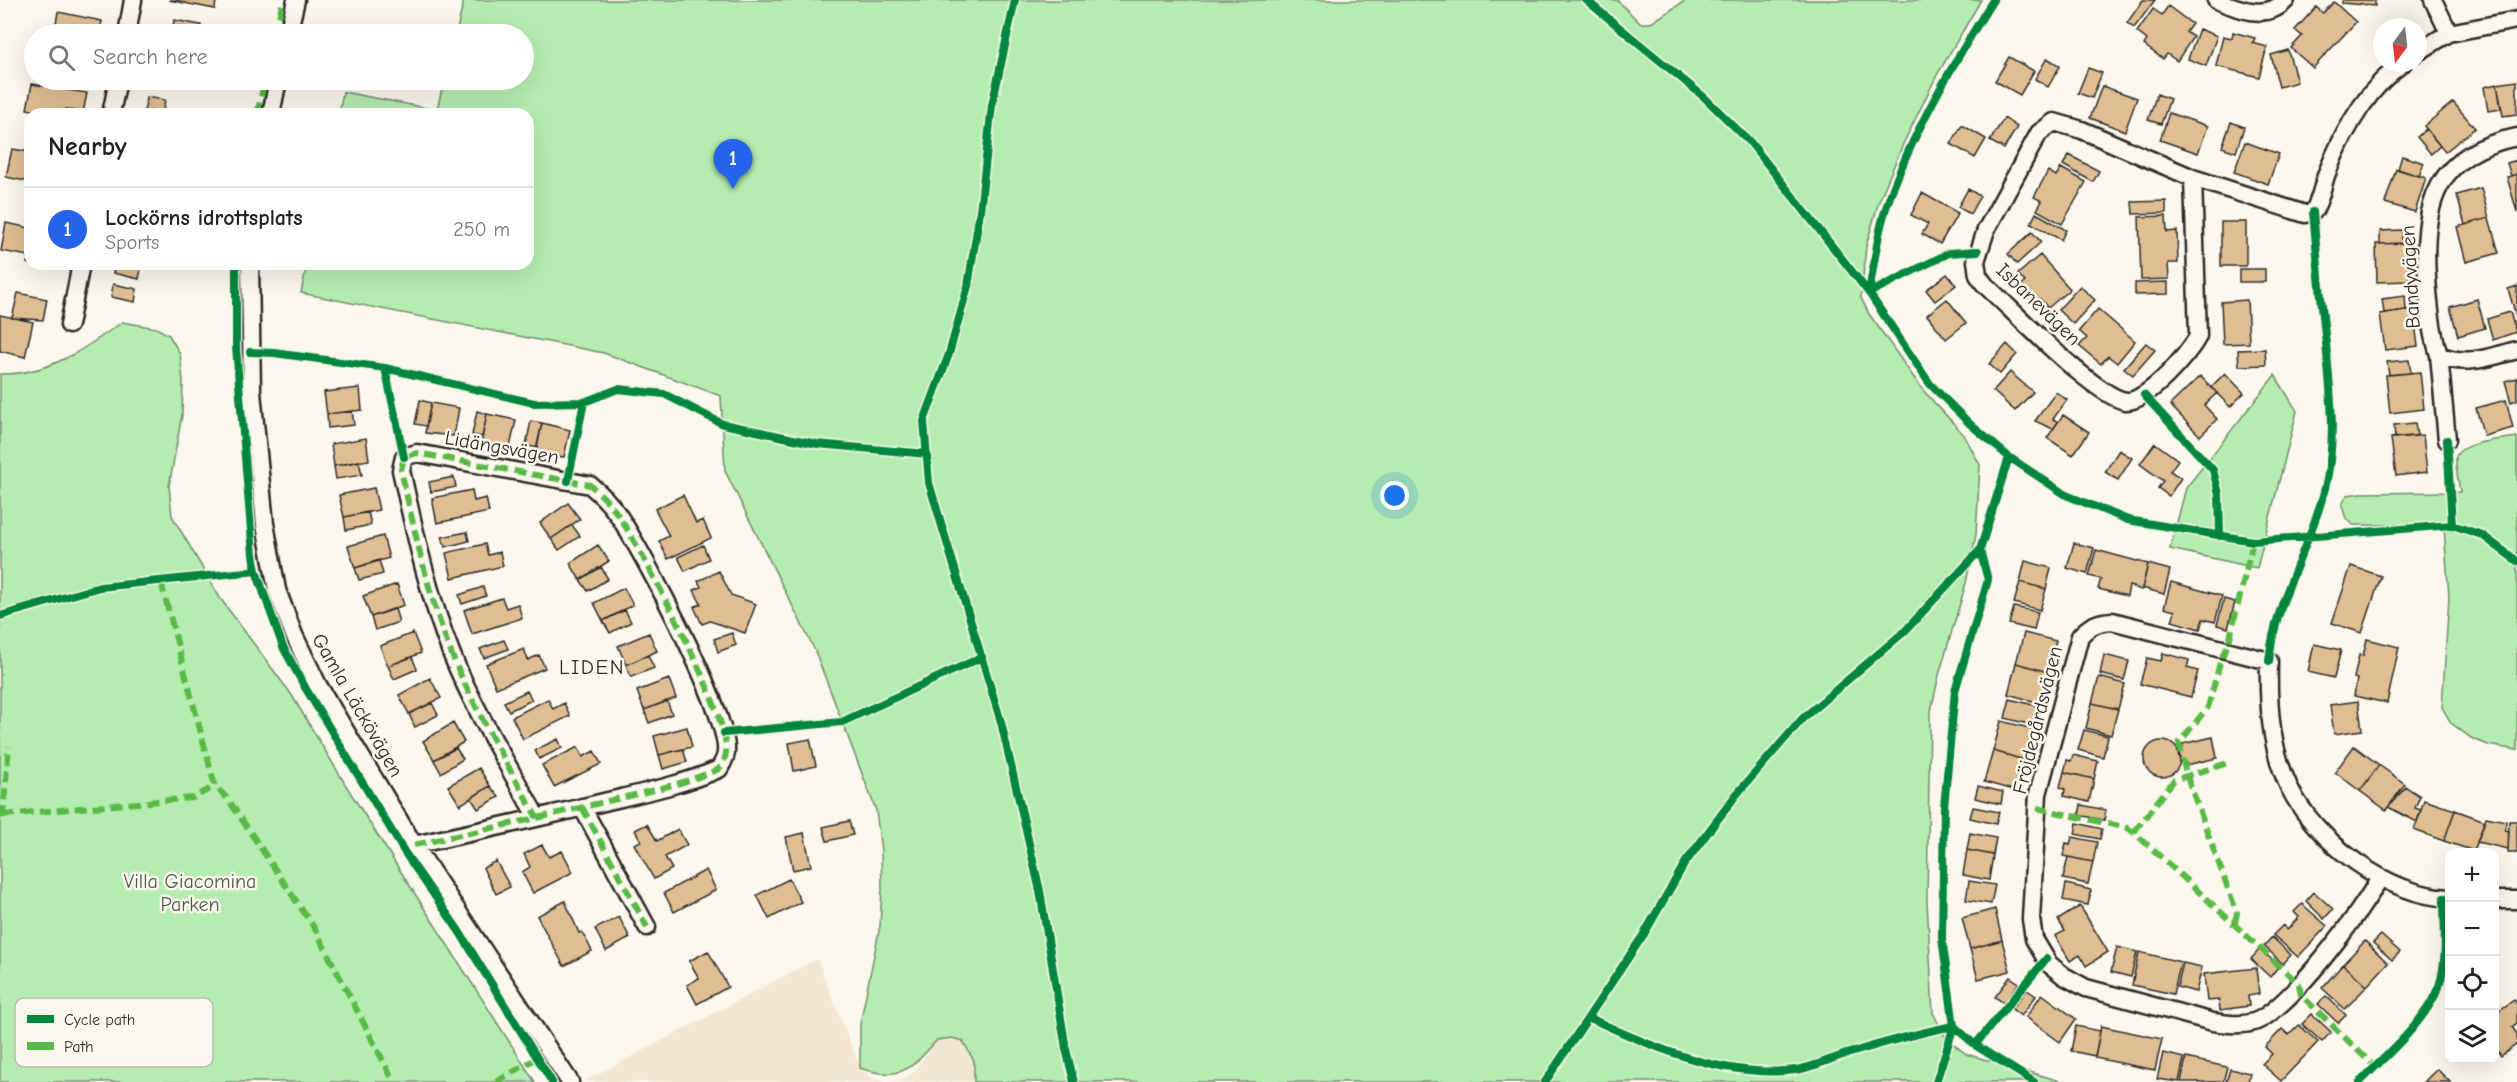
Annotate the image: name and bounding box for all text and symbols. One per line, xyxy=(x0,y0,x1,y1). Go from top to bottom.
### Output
north arrow xyxy=(2373,18,2427,72)
search box xyxy=(24,24,534,90)
icon: search xyxy=(45,41,78,74)
text: Search here xyxy=(93,44,208,70)
text: Nearby xyxy=(48,132,127,162)
pin: 1 xyxy=(714,140,752,189)
text: Lockörns idrottsplats xyxy=(105,205,303,231)
text: 1 xyxy=(64,218,71,241)
text: 250 m xyxy=(453,218,510,241)
street label: Bandyvägen xyxy=(2396,225,2425,329)
text: Sports xyxy=(105,231,159,254)
street label: Isbanevägen xyxy=(1992,258,2086,350)
street label: Lidängsvägen xyxy=(443,426,561,469)
your location xyxy=(1380,481,1409,510)
street label: Gamla Läckövägen xyxy=(307,629,408,781)
street label: Fröjdegårdsvägen xyxy=(2008,644,2067,797)
district label: LIDEN xyxy=(559,655,625,679)
map controls xyxy=(2445,848,2499,1064)
button: + xyxy=(2445,848,2499,902)
park label: Villa Giacomina Parken xyxy=(124,870,256,916)
button: − xyxy=(2445,902,2499,956)
button: locate xyxy=(2445,956,2499,1010)
legend xyxy=(15,998,213,1067)
button: layers xyxy=(2445,1010,2499,1064)
text: Cycle path xyxy=(64,1011,135,1029)
text: Path xyxy=(64,1038,94,1056)

